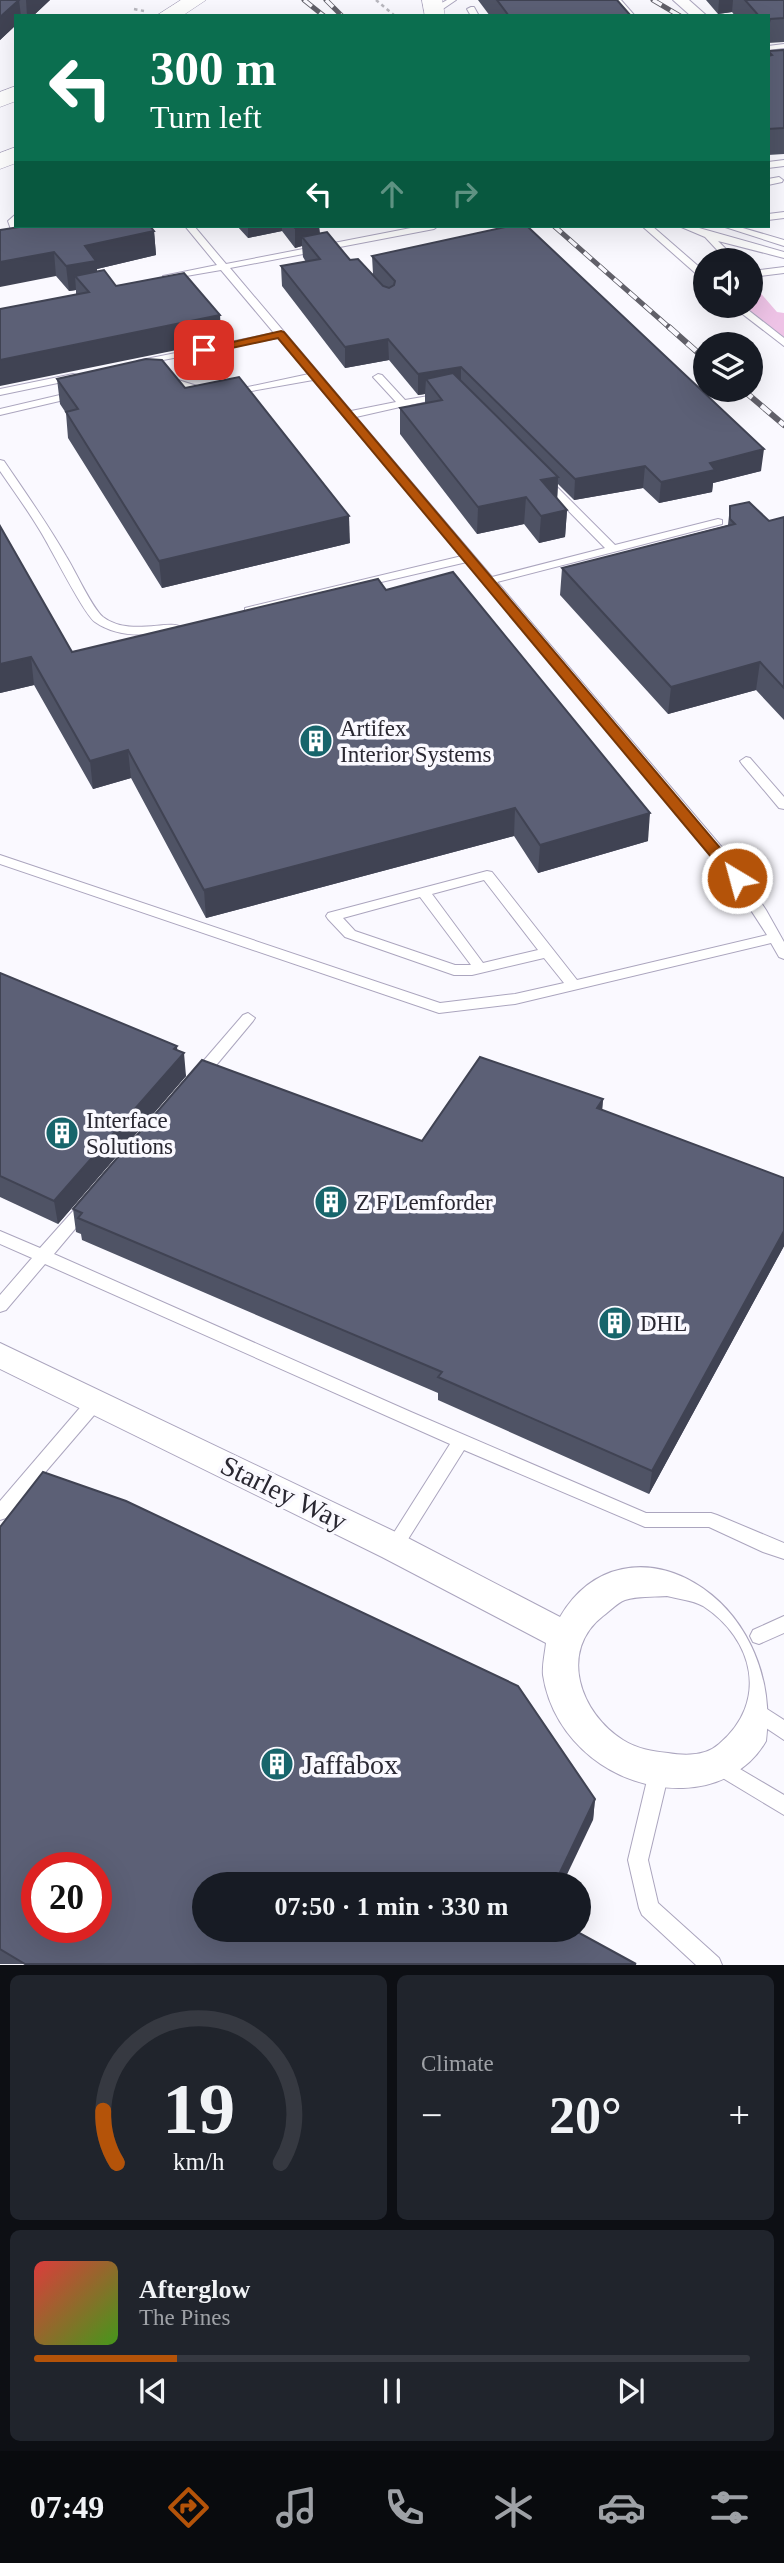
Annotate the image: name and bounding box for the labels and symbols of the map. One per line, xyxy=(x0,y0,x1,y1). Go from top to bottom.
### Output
pin xyxy=(174,320,234,380)
place label: Artifex Interior Systems xyxy=(340,716,491,767)
building icon: Artifex Interior Systems xyxy=(297,722,335,760)
position arrow xyxy=(700,841,774,915)
place label: Interface Solutions xyxy=(86,1108,173,1159)
building icon: Interface Solutions xyxy=(43,1114,81,1152)
building icon: Z F Lemforder xyxy=(312,1183,350,1221)
place label: Z F Lemforder xyxy=(356,1190,493,1215)
building icon: DHL xyxy=(596,1304,634,1342)
place label: DHL xyxy=(640,1311,687,1336)
street label: Starley Way xyxy=(216,1449,352,1537)
building icon: Jaffabox xyxy=(258,1745,296,1783)
place label: Jaffabox xyxy=(302,1749,398,1780)
speed limit sign: 20 xyxy=(21,1852,112,1943)

